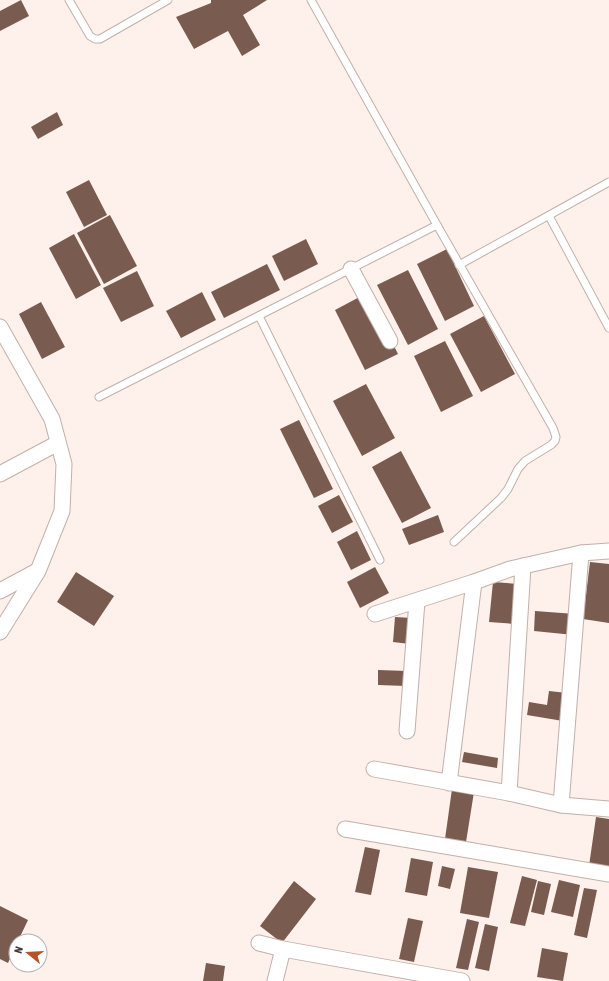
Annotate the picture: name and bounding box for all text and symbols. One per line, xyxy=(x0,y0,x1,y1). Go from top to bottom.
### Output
north arrow xyxy=(8,933,48,973)
text: N xyxy=(12,945,25,955)

